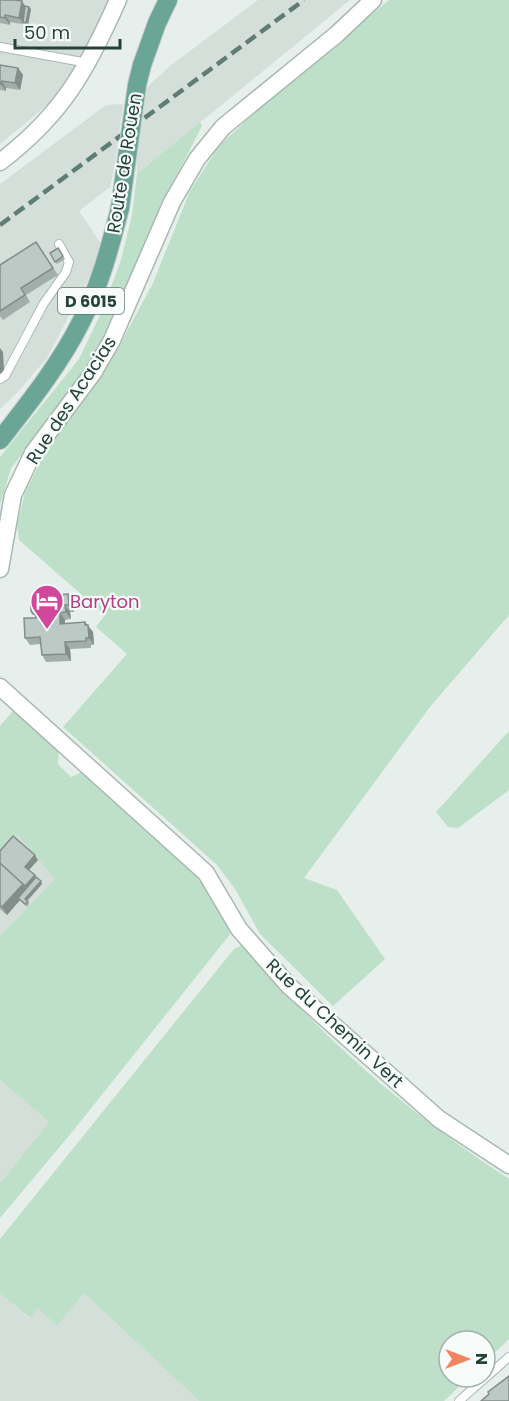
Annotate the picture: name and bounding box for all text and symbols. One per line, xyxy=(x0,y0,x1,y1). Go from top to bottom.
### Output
scale bar xyxy=(15,12,120,50)
text: 50 m xyxy=(24,20,70,45)
street label: Route de Rouen xyxy=(101,91,147,235)
road number: D 6015 xyxy=(58,288,124,314)
street label: Rue des Acacias xyxy=(20,331,122,469)
hotel icon: Baryton xyxy=(29,583,65,630)
place label: Baryton xyxy=(70,589,140,614)
street label: Rue du Chemin Vert xyxy=(261,953,409,1093)
north arrow xyxy=(437,1329,497,1389)
text: N xyxy=(470,1353,493,1365)

